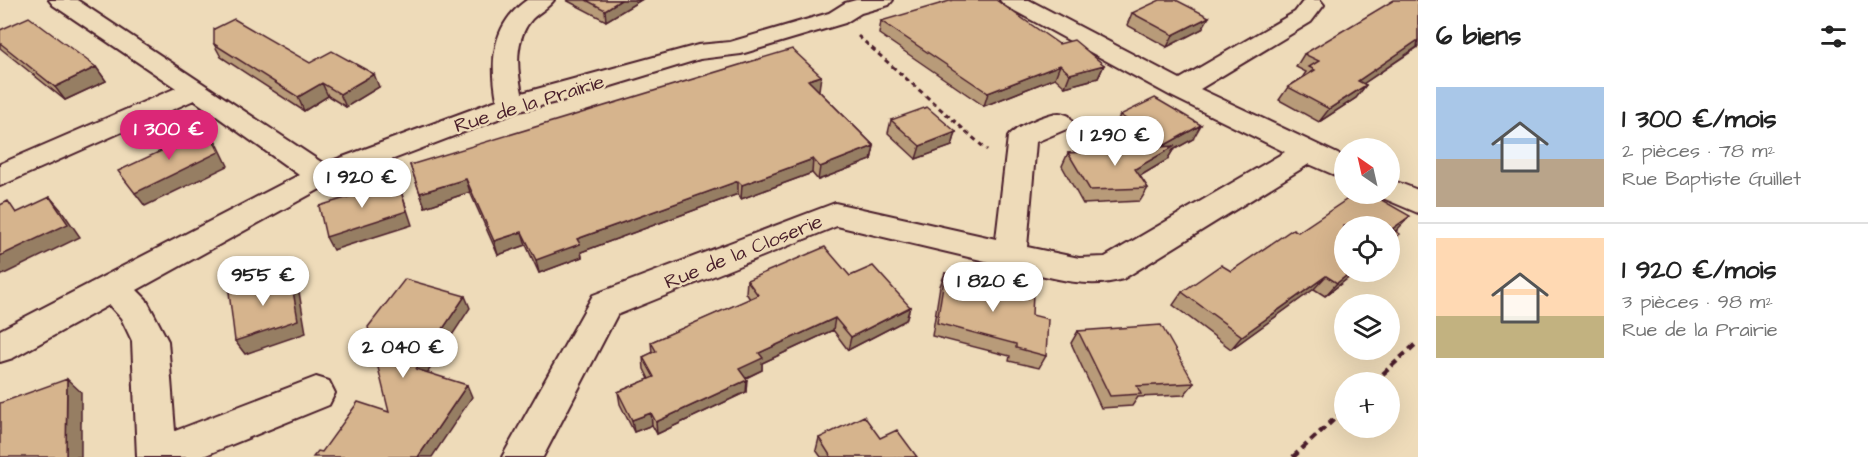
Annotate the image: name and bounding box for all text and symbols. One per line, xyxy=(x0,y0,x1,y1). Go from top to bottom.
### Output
text: 6 biens xyxy=(1436,18,1521,54)
icon: filters xyxy=(1817,20,1850,53)
street label: Rue de la Prairie xyxy=(451,68,608,140)
text: 1 300 €/mois xyxy=(1622,101,1777,137)
pin: 1 300 € xyxy=(114,110,224,161)
icon: home xyxy=(1484,111,1556,183)
text: 1 300 € xyxy=(134,115,204,143)
pin: 1 290 € xyxy=(1060,116,1170,167)
text: 1 290 € xyxy=(1080,121,1150,149)
text: 2 pièces · 78 m² xyxy=(1622,137,1775,165)
north arrow xyxy=(1334,138,1400,204)
map controls xyxy=(1334,138,1400,438)
pin: 1 920 € xyxy=(307,158,417,209)
text: 1 920 € xyxy=(327,163,397,191)
text: Rue Baptiste Guillet xyxy=(1622,165,1801,193)
street label: Rue de la Closerie xyxy=(660,207,827,296)
button: locate xyxy=(1334,216,1400,282)
text: 1 920 €/mois xyxy=(1622,252,1777,288)
pin: 955 € xyxy=(221,256,305,307)
text: 955 € xyxy=(231,261,295,289)
pin: 1 820 € xyxy=(938,262,1048,313)
icon: home xyxy=(1484,262,1556,334)
text: 1 820 € xyxy=(957,267,1029,295)
text: 3 pièces · 98 m² xyxy=(1622,288,1773,316)
button: layers xyxy=(1334,294,1400,360)
text: Rue de la Prairie xyxy=(1622,316,1778,344)
pin: 2 040 € xyxy=(348,328,458,379)
text: 2 040 € xyxy=(362,333,444,361)
button: + xyxy=(1334,372,1400,438)

